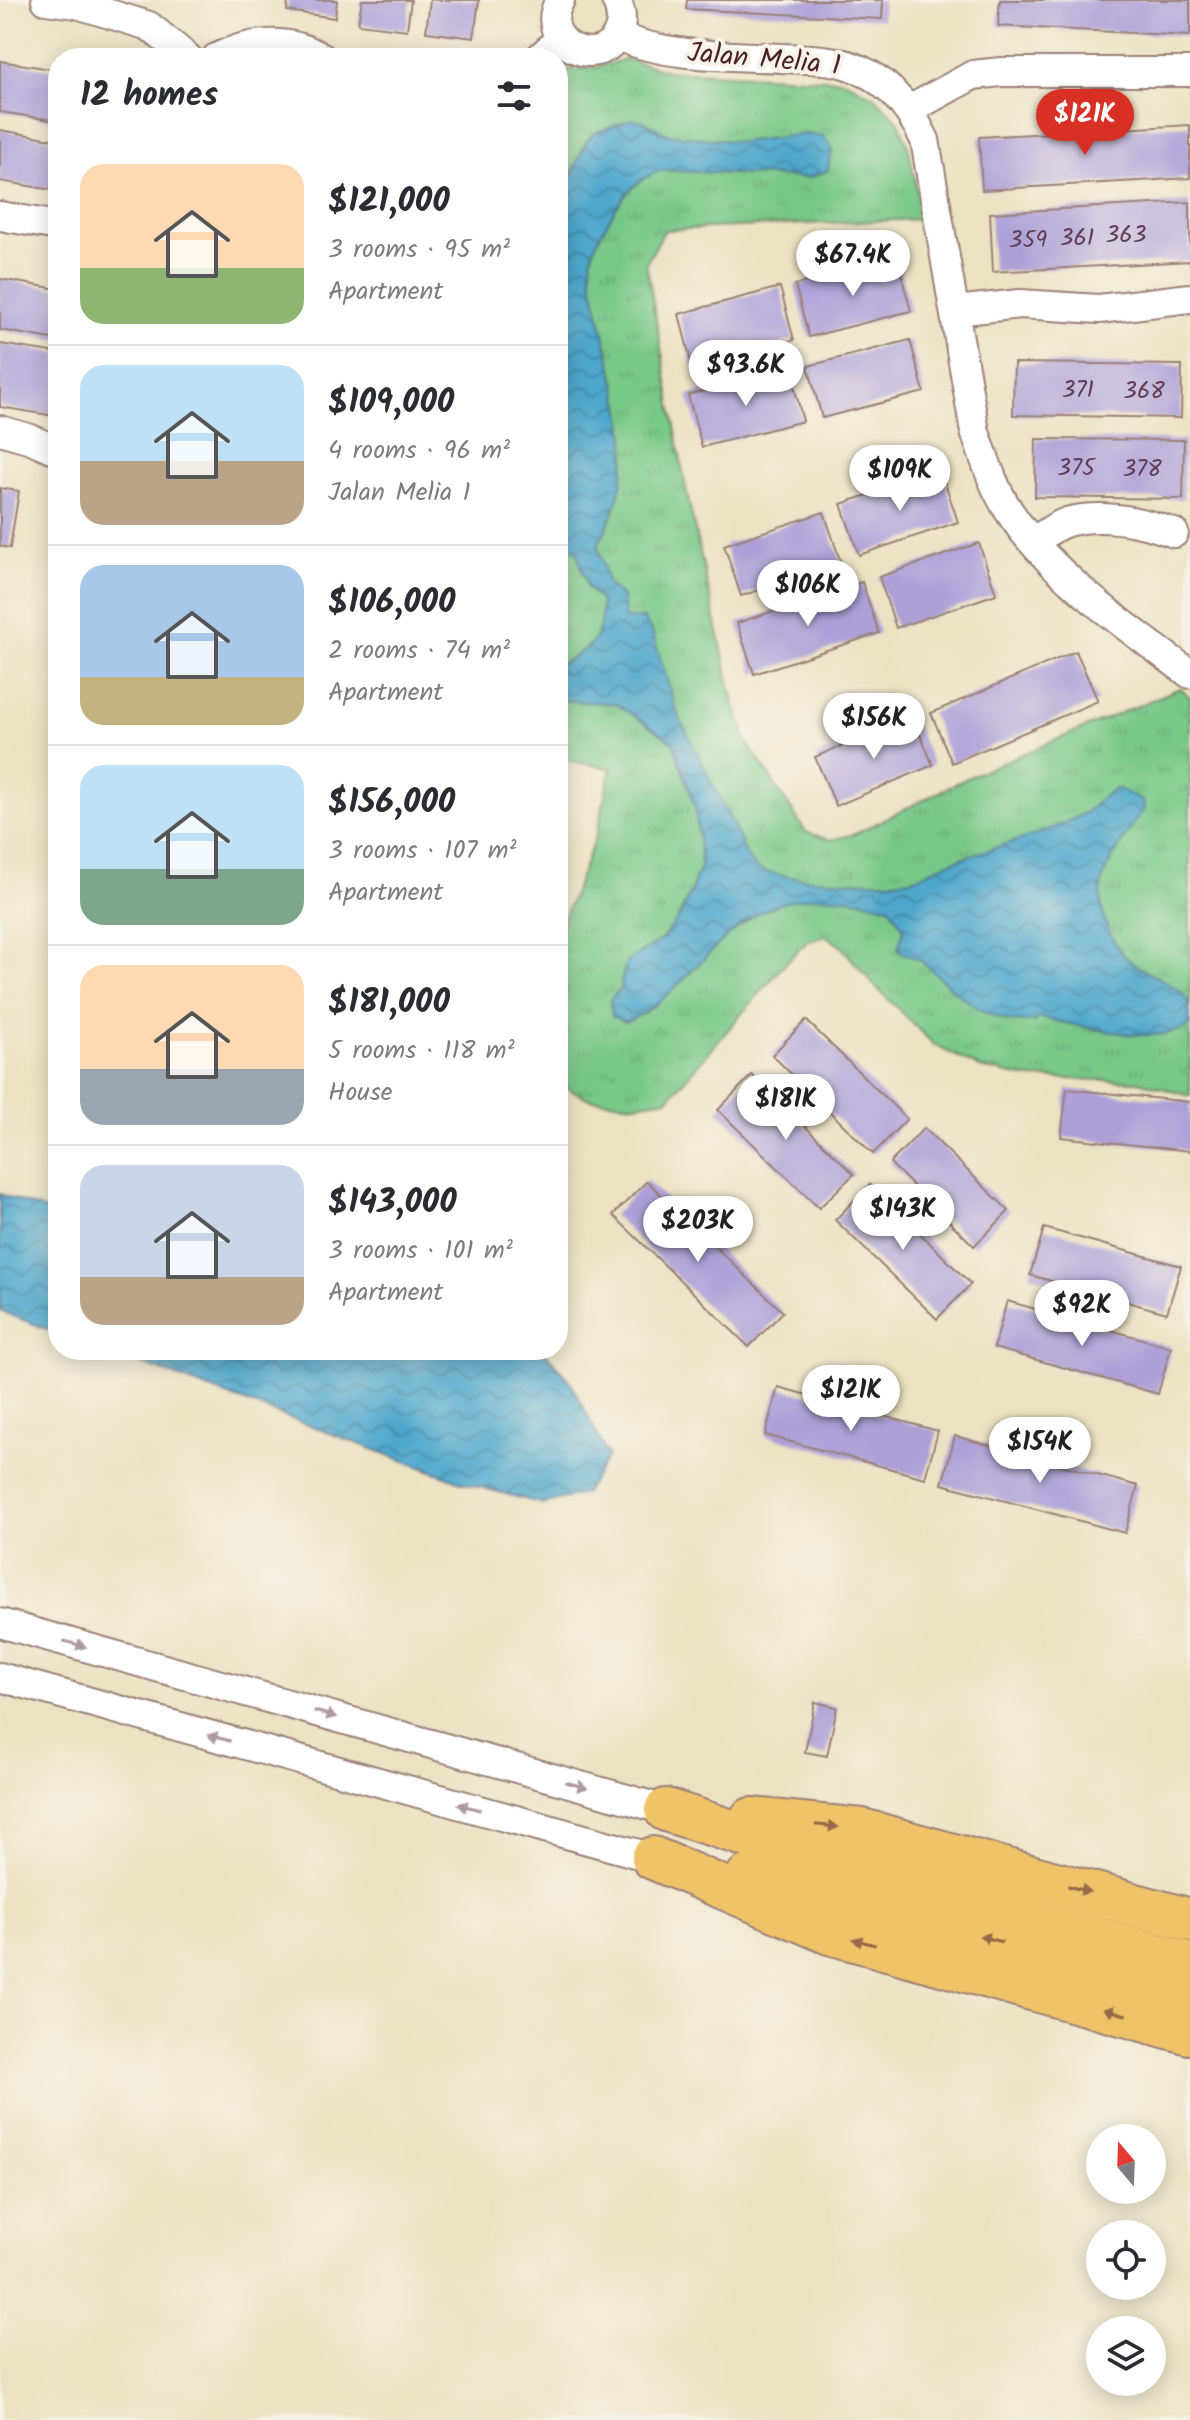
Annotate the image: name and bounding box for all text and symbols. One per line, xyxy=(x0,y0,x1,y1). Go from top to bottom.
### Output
street label: Jalan Melia 1 xyxy=(685,31,843,89)
text: 12 homes xyxy=(80,69,218,123)
icon: filters xyxy=(492,74,536,118)
pin: $121K xyxy=(1029,89,1141,157)
text: $121K xyxy=(1054,94,1116,136)
text: $121,000 xyxy=(328,175,450,229)
icon: home xyxy=(144,196,240,292)
house number: 363 xyxy=(1106,216,1146,255)
house number: 361 xyxy=(1060,219,1094,258)
house number: 359 xyxy=(1009,221,1047,260)
text: 3 rooms · 95 m² xyxy=(328,229,510,271)
pin: $67.4K xyxy=(788,230,918,298)
text: $67.4K xyxy=(814,235,892,277)
text: Apartment xyxy=(328,271,443,313)
pin: $93.6K xyxy=(681,340,811,408)
text: $93.6K xyxy=(707,345,785,387)
house number: 371 xyxy=(1062,371,1094,410)
house number: 368 xyxy=(1123,372,1165,411)
text: $109,000 xyxy=(328,376,454,430)
icon: home xyxy=(144,397,240,493)
text: 4 rooms · 96 m² xyxy=(328,430,510,472)
pin: $109K xyxy=(844,445,956,513)
house number: 375 xyxy=(1057,449,1097,488)
text: $109K xyxy=(867,450,933,492)
house number: 378 xyxy=(1122,450,1162,489)
text: Jalan Melia 1 xyxy=(328,472,471,514)
pin: $106K xyxy=(752,560,864,628)
text: $106K xyxy=(775,565,841,607)
text: $106,000 xyxy=(328,576,456,630)
icon: home xyxy=(144,597,240,693)
text: 2 rooms · 74 m² xyxy=(328,630,510,672)
text: Apartment xyxy=(328,672,443,714)
pin: $156K xyxy=(818,693,930,761)
text: $156K xyxy=(841,698,907,740)
text: $156,000 xyxy=(328,776,455,830)
icon: home xyxy=(144,797,240,893)
text: 3 rooms · 107 m² xyxy=(328,830,517,872)
text: Apartment xyxy=(328,872,443,914)
text: $181,000 xyxy=(328,976,450,1030)
icon: home xyxy=(144,997,240,1093)
text: 5 rooms · 118 m² xyxy=(328,1030,514,1072)
text: House xyxy=(328,1072,392,1114)
pin: $181K xyxy=(730,1074,842,1142)
text: $181K xyxy=(755,1079,817,1121)
text: $143,000 xyxy=(328,1176,457,1230)
pin: $143K xyxy=(847,1184,959,1252)
text: $143K xyxy=(869,1189,937,1231)
pin: $203K xyxy=(642,1196,754,1264)
icon: home xyxy=(144,1197,240,1293)
text: $203K xyxy=(661,1201,735,1243)
text: 3 rooms · 101 m² xyxy=(328,1230,513,1272)
text: Apartment xyxy=(328,1272,443,1314)
pin: $92K xyxy=(1035,1280,1129,1348)
text: $92K xyxy=(1052,1285,1112,1327)
pin: $121K xyxy=(795,1365,907,1433)
text: $121K xyxy=(820,1370,882,1412)
pin: $154K xyxy=(984,1417,1096,1485)
text: $154K xyxy=(1007,1422,1073,1464)
one-way arrow xyxy=(64,1638,88,1651)
one-way arrow xyxy=(313,1709,338,1721)
one-way arrow xyxy=(206,1731,230,1744)
one-way arrow xyxy=(564,1779,588,1792)
one-way arrow xyxy=(457,1800,481,1813)
one-way arrow xyxy=(815,1820,840,1833)
one-way arrow xyxy=(1066,1884,1091,1896)
one-way arrow xyxy=(978,1932,1002,1945)
one-way arrow xyxy=(852,1936,877,1948)
one-way arrow xyxy=(1102,2005,1126,2018)
north arrow xyxy=(1086,2124,1166,2204)
map controls xyxy=(1086,2124,1166,2396)
button: locate xyxy=(1086,2220,1166,2300)
button: layers xyxy=(1086,2316,1166,2396)

